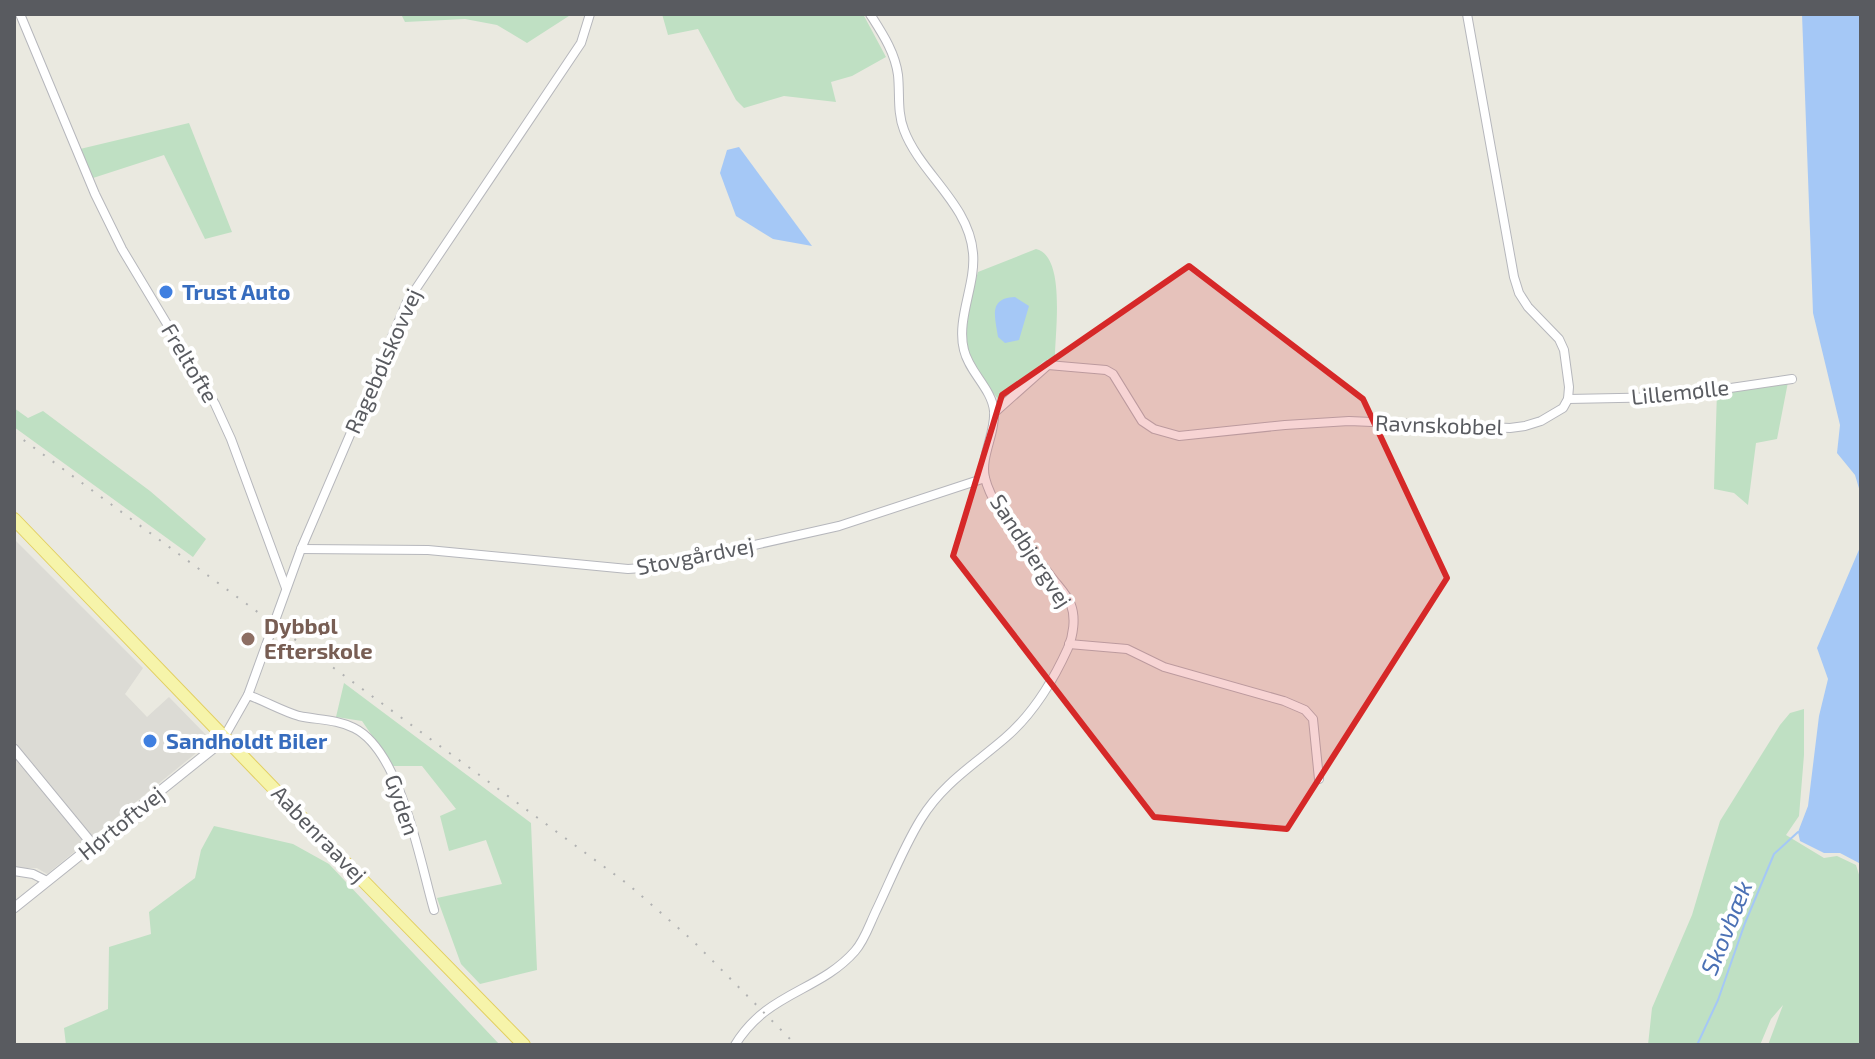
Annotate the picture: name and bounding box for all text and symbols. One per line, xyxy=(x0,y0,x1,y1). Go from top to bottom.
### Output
place label: Trust Auto xyxy=(182,278,290,304)
marker: Trust Auto xyxy=(157,283,175,301)
street label: Ragebølskovvej xyxy=(338,284,427,438)
street label: Freltofte xyxy=(157,318,225,407)
street label: Lillemølle xyxy=(1630,373,1730,409)
street label: Ravnskobbel xyxy=(1375,409,1504,439)
street label: Sandbjergvej xyxy=(985,489,1078,612)
street label: Stovgårdvej xyxy=(634,531,756,580)
place label: Dybbøl Efterskole xyxy=(264,612,373,663)
marker: Dybbøl Efterskole xyxy=(239,630,257,648)
place label: Sandholdt Biler xyxy=(166,727,328,753)
marker: Sandholdt Biler xyxy=(141,732,159,750)
street label: Gyden xyxy=(380,771,425,838)
street label: Aabenraavej xyxy=(266,779,372,888)
street label: Hørtoftvej xyxy=(72,780,169,865)
water label: Skovbæk xyxy=(1694,876,1758,979)

